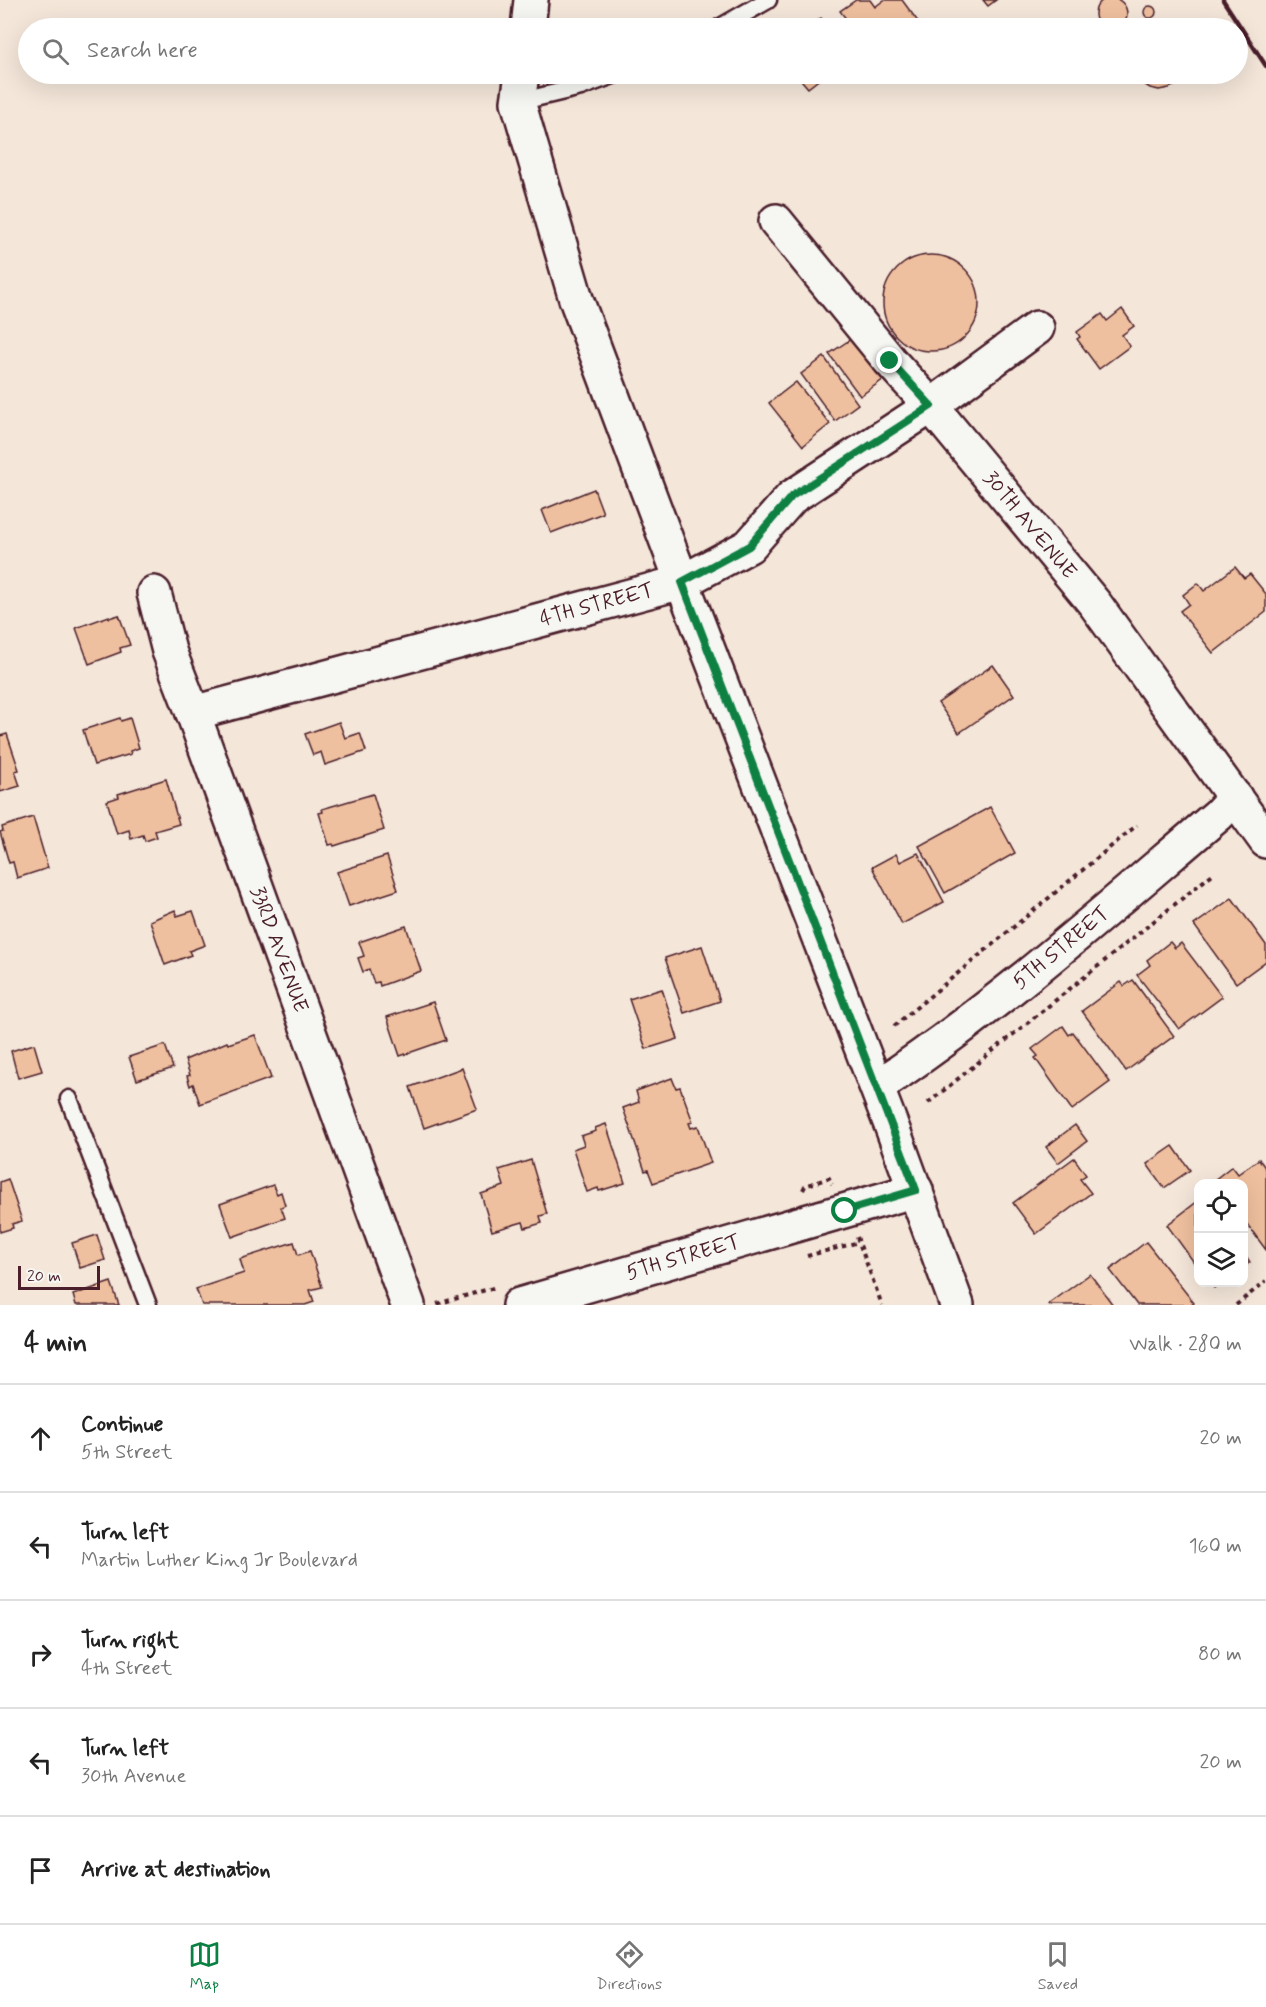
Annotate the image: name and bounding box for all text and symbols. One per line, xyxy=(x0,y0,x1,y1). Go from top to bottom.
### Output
search box xyxy=(18,18,1248,84)
icon: search xyxy=(39,35,72,68)
text: Search here xyxy=(87,37,198,65)
route end xyxy=(876,347,902,373)
street label: 30TH AVENUE xyxy=(977,465,1083,585)
street label: 4TH STREET xyxy=(536,576,657,634)
street label: 33RD AVENUE xyxy=(243,882,315,1017)
street label: 5TH STREET xyxy=(1007,899,1115,996)
map controls xyxy=(1194,1179,1248,1287)
button: locate xyxy=(1194,1179,1248,1233)
route start xyxy=(831,1197,857,1223)
street label: 5TH STREET xyxy=(623,1228,744,1287)
button: layers xyxy=(1194,1233,1248,1287)
scale bar xyxy=(18,1263,100,1290)
text: 20 m xyxy=(27,1266,61,1287)
text: 4 min xyxy=(24,1327,87,1361)
text: Walk · 280 m xyxy=(1129,1331,1242,1358)
text: Continue xyxy=(81,1411,163,1439)
icon: ahead xyxy=(24,1422,57,1455)
text: 20 m xyxy=(1199,1425,1242,1452)
text: 5th Street xyxy=(81,1439,173,1466)
text: Turn left xyxy=(81,1519,169,1547)
icon: left xyxy=(24,1530,57,1563)
text: 160 m xyxy=(1189,1533,1242,1560)
text: Martin Luther King Jr Boulevard xyxy=(81,1547,358,1574)
text: Turn right xyxy=(81,1627,179,1655)
icon: right xyxy=(24,1638,57,1671)
text: 80 m xyxy=(1198,1641,1242,1668)
text: 4th Street xyxy=(81,1655,172,1682)
text: Turn left xyxy=(81,1735,169,1763)
icon: left xyxy=(24,1746,57,1779)
text: 20 m xyxy=(1199,1749,1242,1776)
text: 30th Avenue xyxy=(81,1763,186,1790)
icon: arrive xyxy=(24,1854,57,1887)
text: Arrive at destination xyxy=(81,1856,271,1884)
tab: Map xyxy=(188,1938,221,1995)
tab: Directions xyxy=(596,1938,662,1995)
tab: Saved xyxy=(1038,1938,1078,1995)

